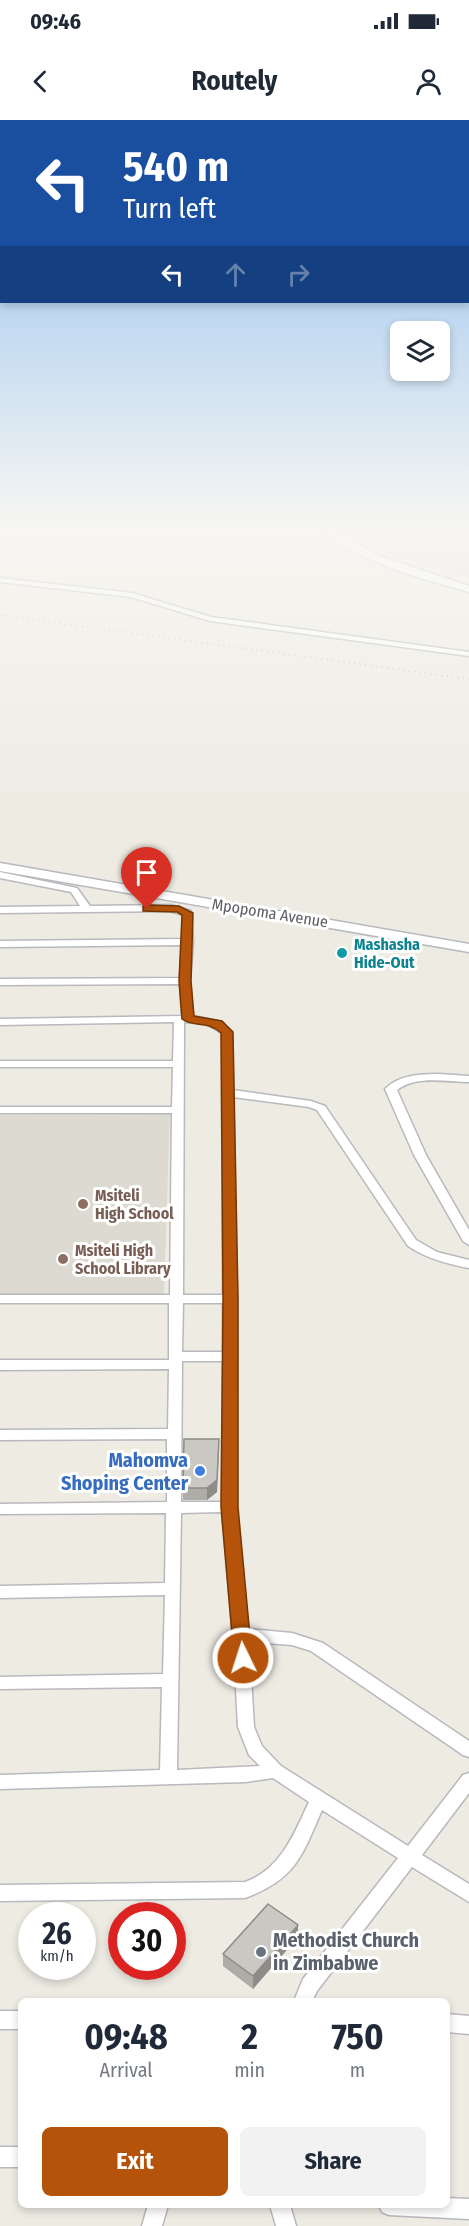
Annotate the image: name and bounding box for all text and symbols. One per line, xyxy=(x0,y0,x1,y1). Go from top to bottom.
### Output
text: 09:46 xyxy=(30,8,81,35)
icon: back xyxy=(24,65,57,98)
text: Routely xyxy=(192,65,277,97)
icon: person xyxy=(412,65,445,98)
text: 540 m xyxy=(123,142,229,192)
icon: left xyxy=(24,144,102,222)
text: Turn left xyxy=(123,193,216,225)
icon: left xyxy=(156,258,189,291)
icon: ahead xyxy=(219,258,252,291)
icon: right xyxy=(282,258,315,291)
map controls xyxy=(390,321,450,381)
button: layers xyxy=(390,321,450,381)
pin xyxy=(121,847,172,909)
icon: arrive xyxy=(130,856,163,889)
street label: Mpopoma Avenue xyxy=(211,894,329,932)
place label: Mashasha Hide-Out xyxy=(354,935,420,972)
marker: Mashasha Hide-Out xyxy=(335,946,349,960)
place label: Msiteli High School xyxy=(95,1186,174,1223)
marker: Msiteli High School xyxy=(76,1197,90,1211)
place label: Msiteli High School Library xyxy=(75,1241,171,1278)
marker: Msiteli High School Library xyxy=(56,1252,70,1266)
place label: Mahomva Shoping Center xyxy=(61,1448,189,1495)
marker: Mahomva Shoping Center xyxy=(193,1464,207,1478)
position arrow xyxy=(211,1626,275,1690)
speed limit sign: 30 xyxy=(108,1902,186,1980)
text: 26 xyxy=(42,1916,72,1952)
place label: Methodist Church in Zimbabwe xyxy=(273,1928,419,1975)
marker: Methodist Church in Zimbabwe xyxy=(254,1945,268,1959)
text: km/h xyxy=(40,1947,74,1965)
text: 09:48 xyxy=(84,2015,168,2059)
text: 2 xyxy=(241,2015,258,2059)
text: 750 xyxy=(331,2015,384,2059)
text: Arrival xyxy=(100,2058,153,2082)
text: min xyxy=(234,2058,265,2082)
text: m xyxy=(350,2058,365,2082)
button: Exit xyxy=(42,2127,228,2196)
button: Share xyxy=(240,2127,426,2196)

